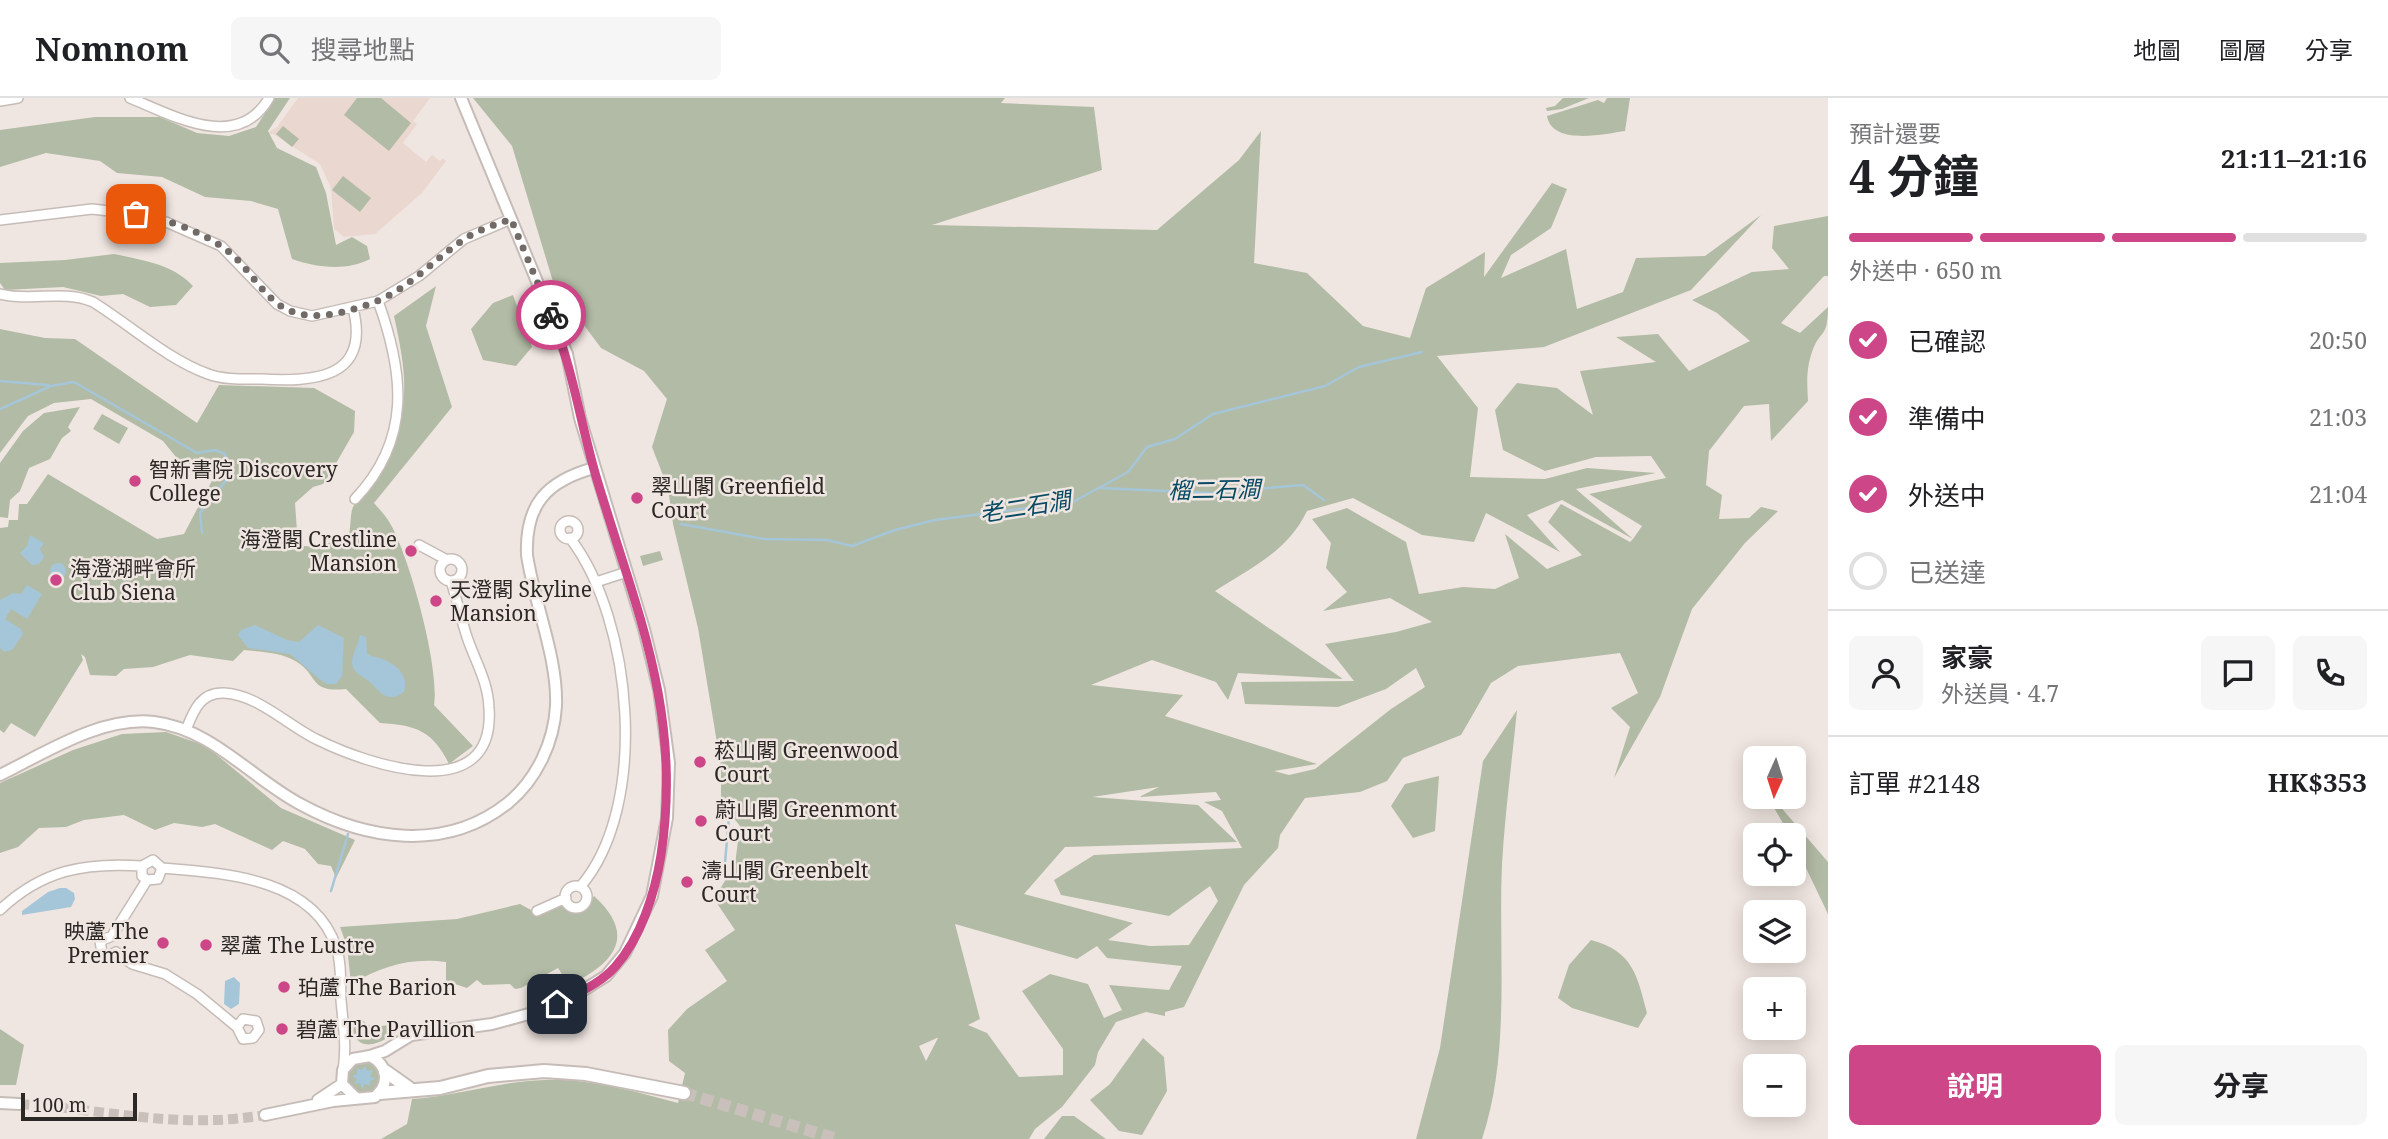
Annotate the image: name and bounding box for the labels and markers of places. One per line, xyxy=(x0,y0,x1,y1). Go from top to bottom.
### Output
pin xyxy=(106,184,166,244)
place label: 智新書院 Discovery College xyxy=(149,455,338,507)
place label: 翠山閣 Greenfield Court xyxy=(651,472,825,524)
marker: 智新書院 Discovery College xyxy=(127,473,143,489)
marker: 翠山閣 Greenfield Court xyxy=(629,490,645,506)
place label: 海澄閣 Crestline Mansion xyxy=(240,525,397,577)
marker: 海澄閣 Crestline Mansion xyxy=(403,543,419,559)
place label: 海澄湖畔會所 Club Siena xyxy=(70,554,196,606)
marker: 海澄湖畔會所 Club Siena xyxy=(48,572,64,588)
place label: 天澄閣 Skyline Mansion xyxy=(450,575,592,627)
marker: 天澄閣 Skyline Mansion xyxy=(428,593,444,609)
place label: 菘山閣 Greenwood Court xyxy=(714,736,899,788)
marker: 菘山閣 Greenwood Court xyxy=(692,754,708,770)
place label: 蔚山閣 Greenmont Court xyxy=(715,795,897,847)
marker: 蔚山閣 Greenmont Court xyxy=(693,813,709,829)
place label: 濤山閣 Greenbelt Court xyxy=(701,856,868,908)
marker: 濤山閣 Greenbelt Court xyxy=(679,874,695,890)
place label: 映蘆 The Premier xyxy=(64,917,149,969)
place label: 翠蘆 The Lustre xyxy=(220,931,375,959)
marker: 映蘆 The Premier xyxy=(155,935,171,951)
marker: 翠蘆 The Lustre xyxy=(198,937,214,953)
place label: 珀蘆 The Barion xyxy=(298,973,456,1001)
pin xyxy=(527,974,587,1034)
marker: 珀蘆 The Barion xyxy=(276,979,292,995)
place label: 碧蘆 The Pavillion xyxy=(296,1015,475,1043)
marker: 碧蘆 The Pavillion xyxy=(274,1021,290,1037)

